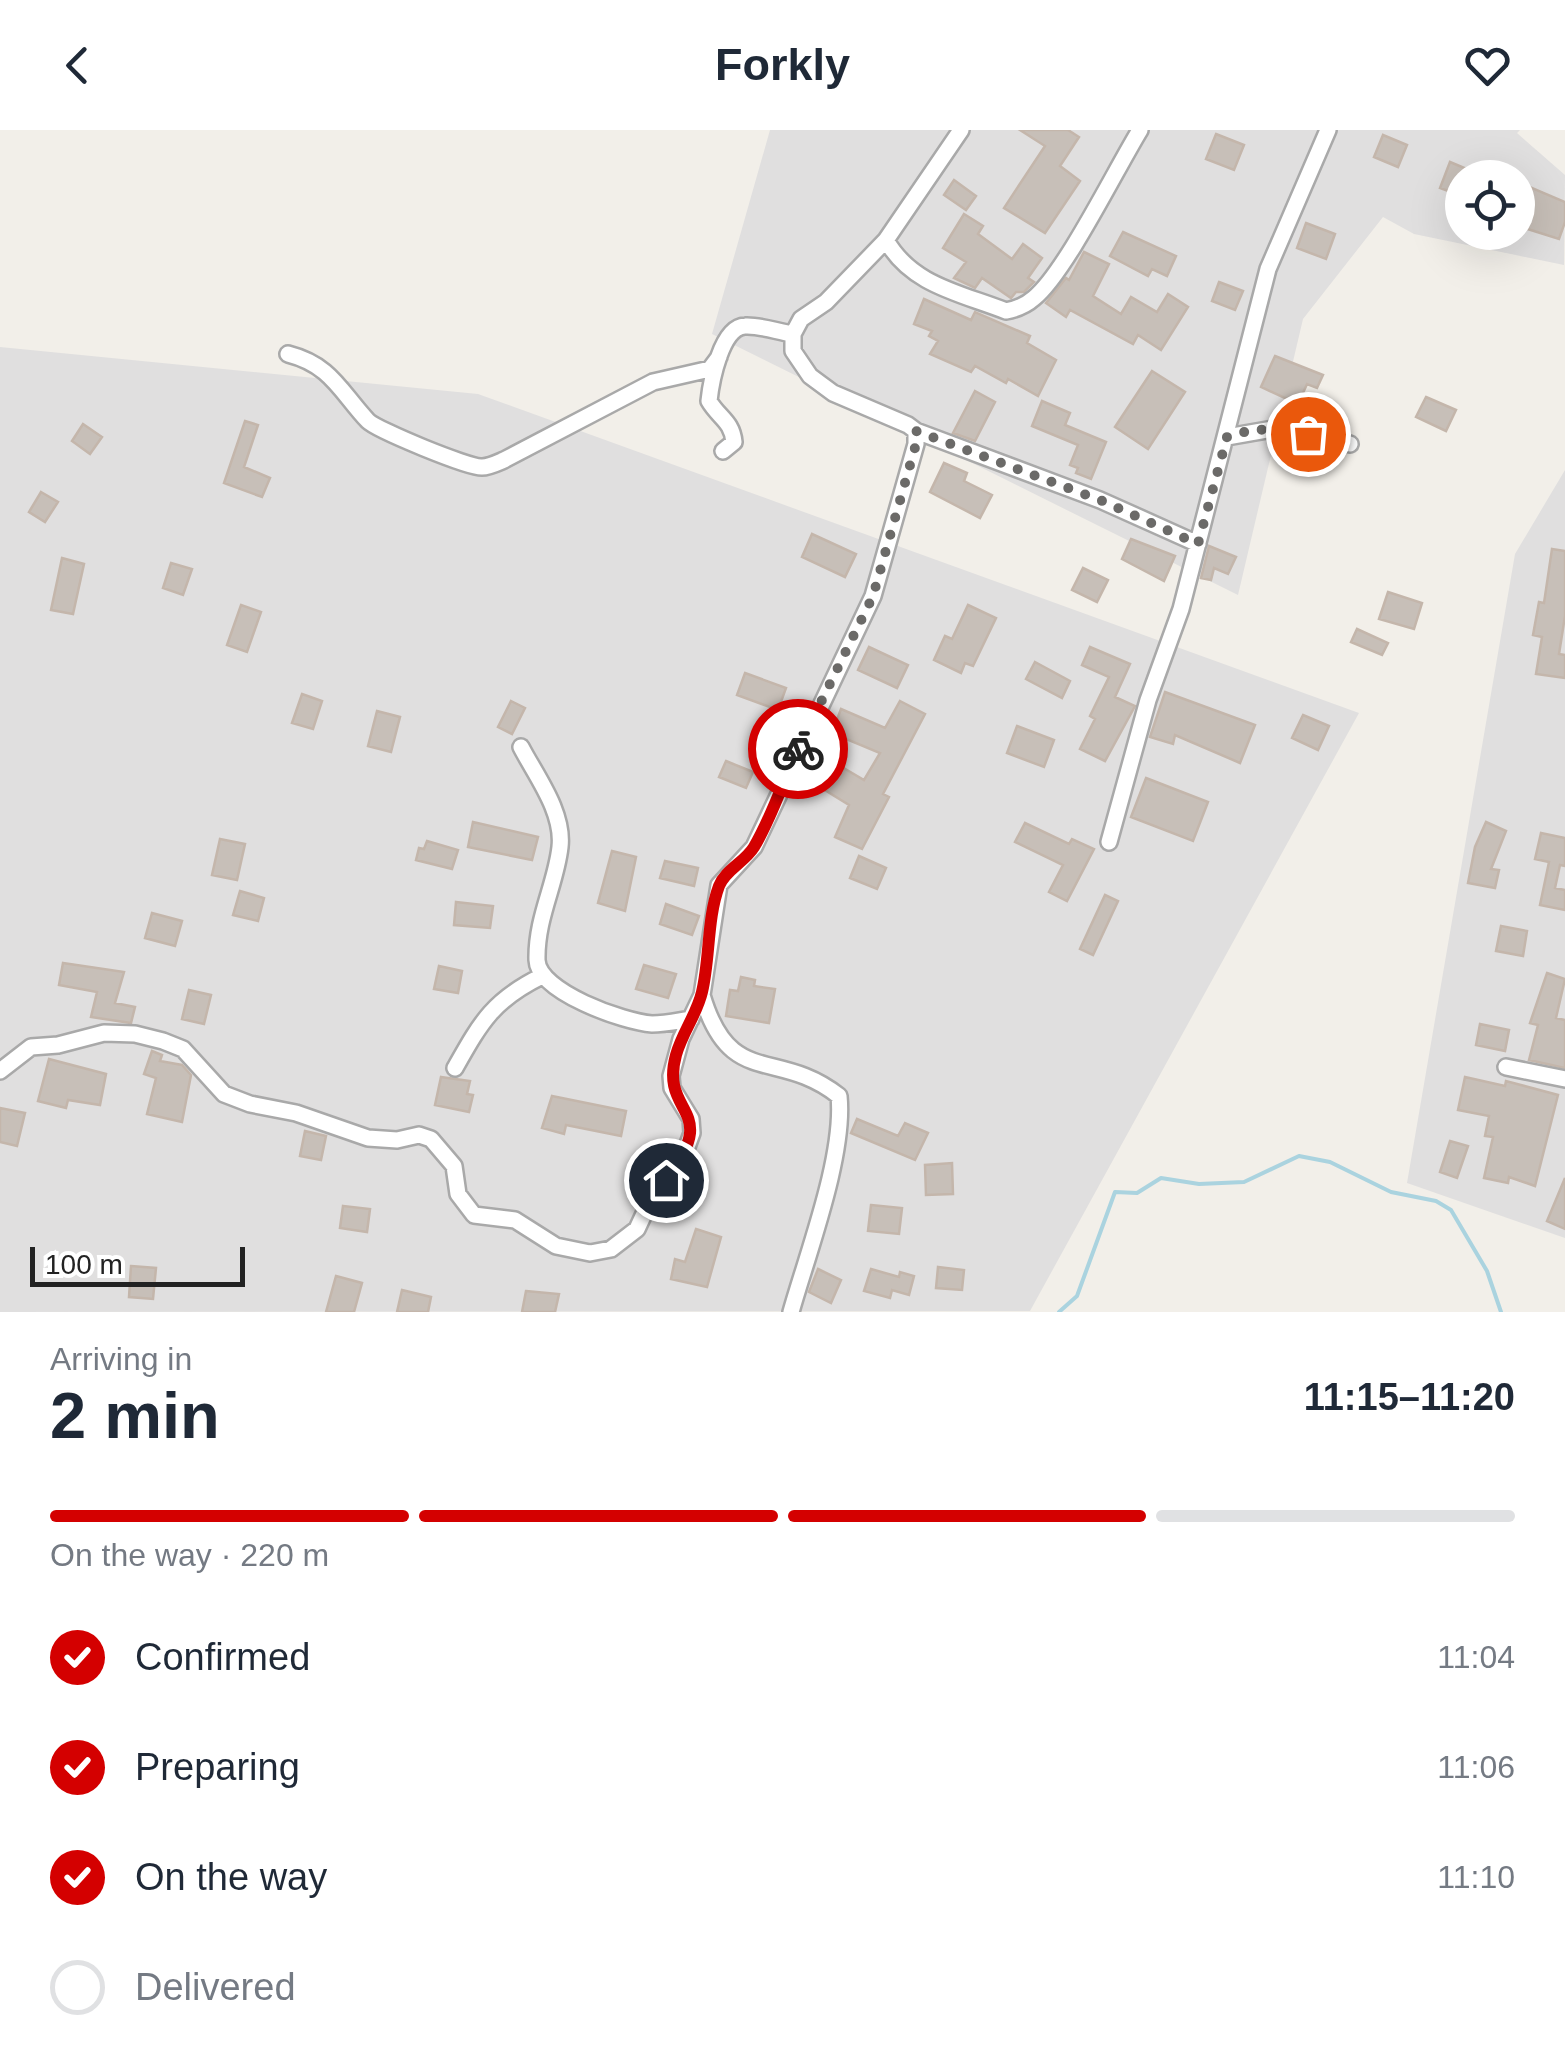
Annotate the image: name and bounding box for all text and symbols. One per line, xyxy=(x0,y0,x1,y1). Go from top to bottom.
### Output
icon: back xyxy=(50,38,105,93)
icon: heart xyxy=(1460,38,1515,93)
text: Forkly xyxy=(715,39,850,90)
map controls xyxy=(1445,160,1535,250)
button: locate xyxy=(1445,160,1535,250)
pin xyxy=(1266,392,1351,477)
icon: bag xyxy=(1281,407,1336,462)
courier xyxy=(748,699,848,799)
icon: bike xyxy=(771,722,826,777)
pin xyxy=(624,1138,709,1223)
icon: home xyxy=(639,1153,694,1208)
scale bar xyxy=(30,1242,245,1286)
text: 100 m xyxy=(45,1249,123,1280)
text: Arriving in xyxy=(50,1341,192,1377)
text: 11:15–11:20 xyxy=(1304,1376,1515,1418)
text: 2 min xyxy=(50,1379,220,1452)
text: On the way · 220 m xyxy=(50,1537,329,1573)
icon: check xyxy=(50,1630,105,1685)
text: Confirmed xyxy=(135,1636,310,1678)
text: 11:04 xyxy=(1437,1639,1515,1675)
icon: check xyxy=(50,1740,105,1795)
text: Preparing xyxy=(135,1746,300,1788)
text: 11:06 xyxy=(1437,1749,1515,1785)
icon: check xyxy=(50,1850,105,1905)
text: On the way xyxy=(135,1856,327,1898)
text: 11:10 xyxy=(1437,1859,1515,1895)
text: Delivered xyxy=(135,1966,296,2008)

